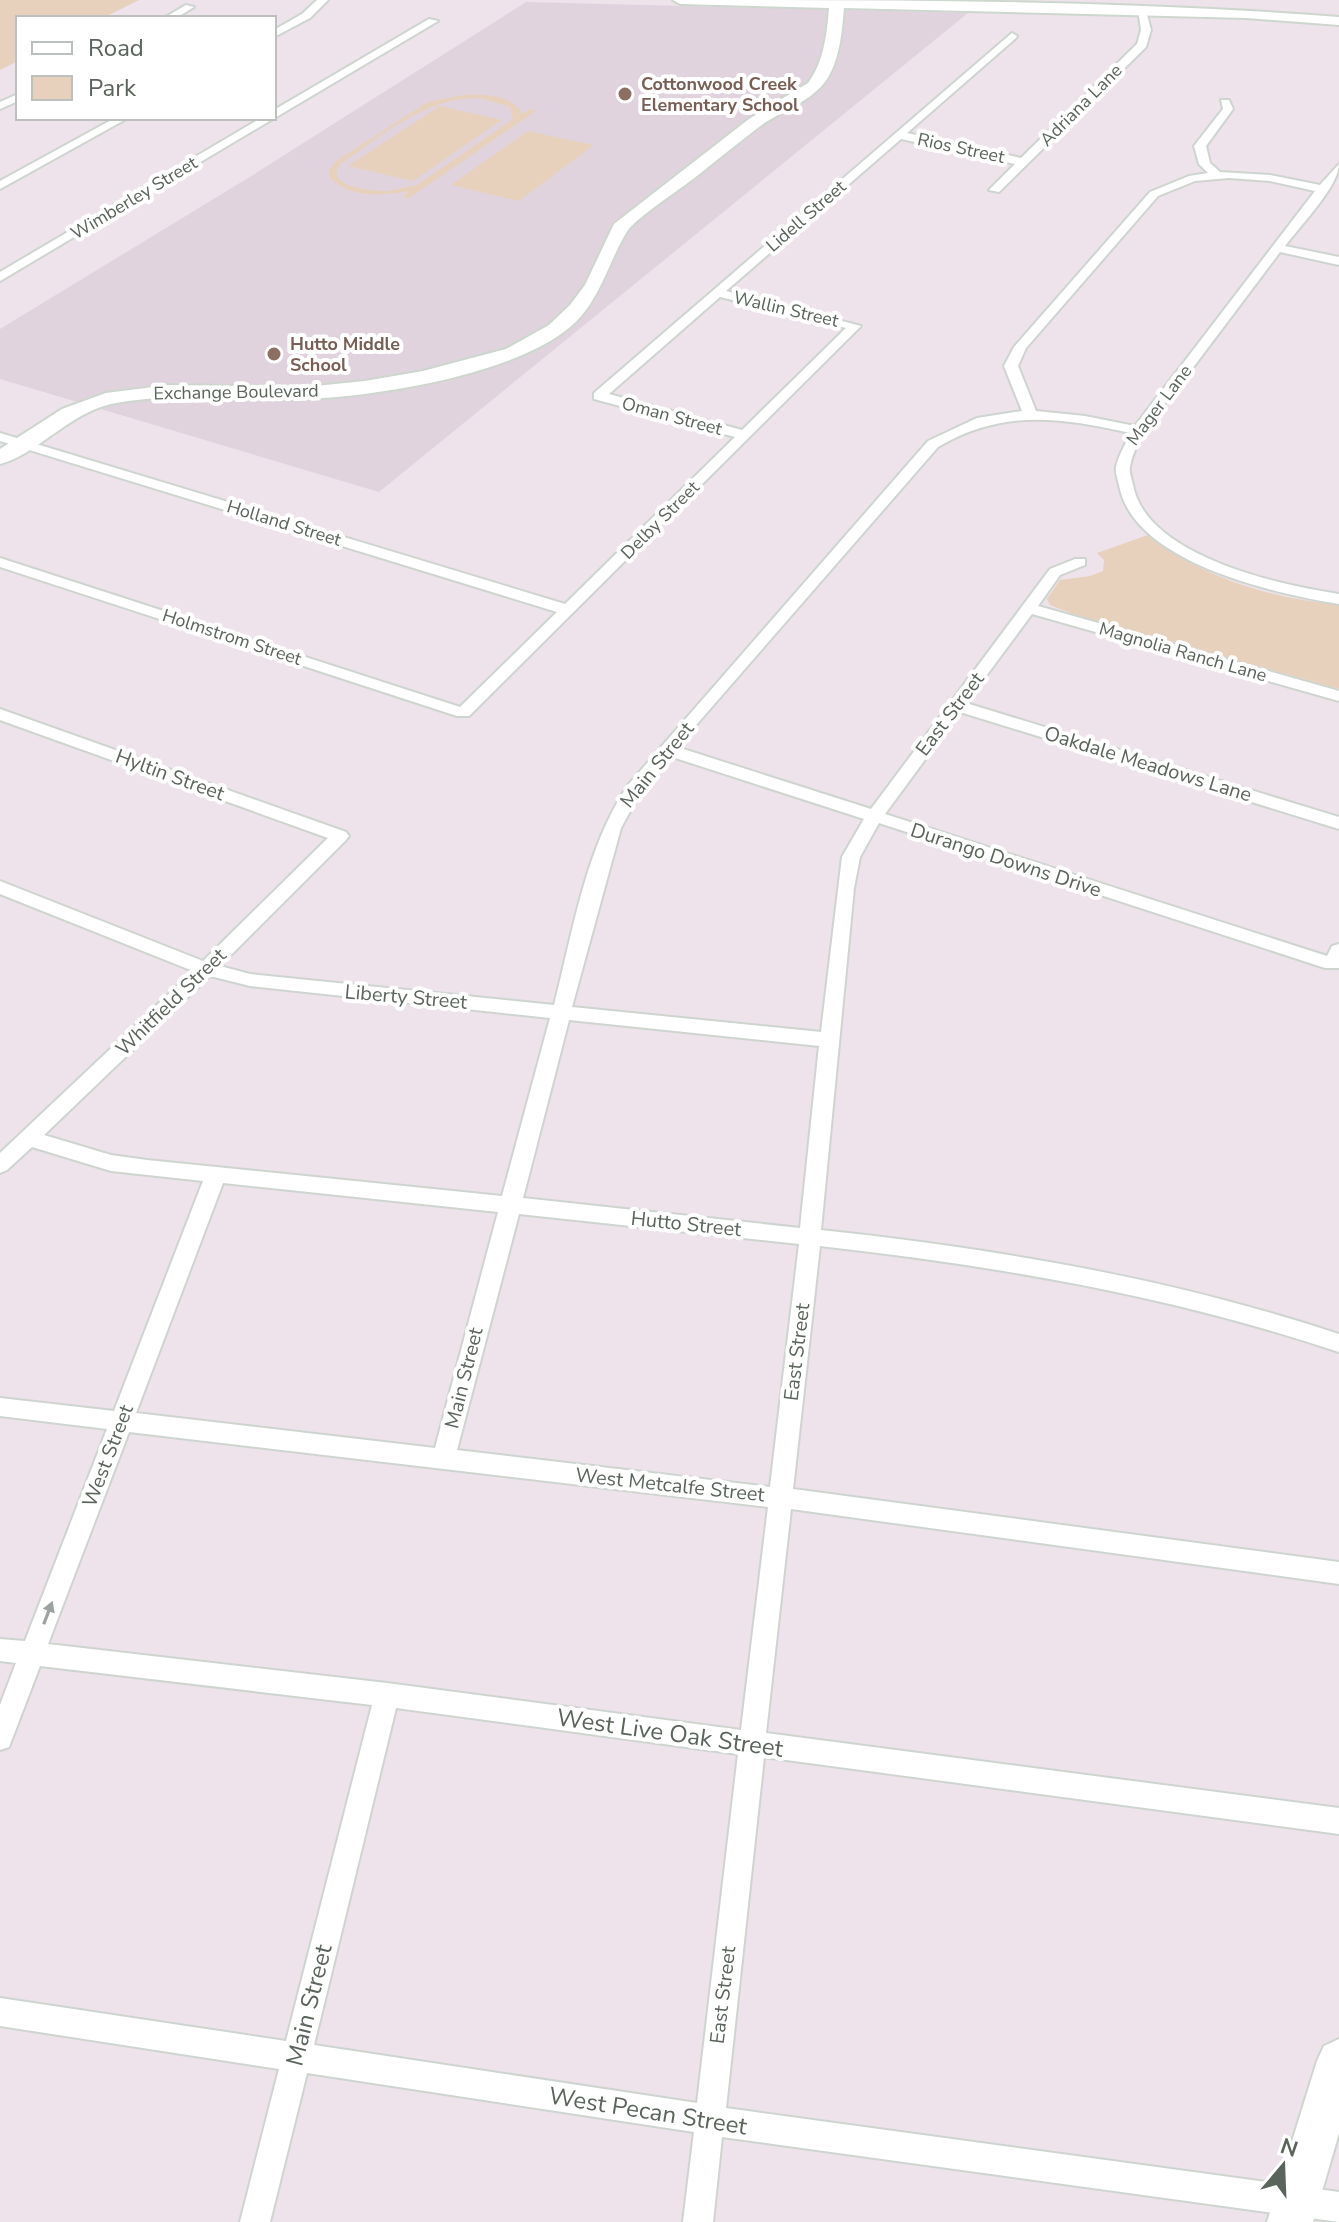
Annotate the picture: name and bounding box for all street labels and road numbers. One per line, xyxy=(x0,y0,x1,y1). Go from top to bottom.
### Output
street label: Adriana Lane xyxy=(1035,59,1127,151)
street label: Rios Street xyxy=(915,127,1008,169)
street label: Wimberley Street xyxy=(66,150,202,245)
street label: Lidell Street xyxy=(761,174,852,257)
street label: Wallin Street xyxy=(731,285,842,333)
street label: Mager Lane xyxy=(1121,360,1197,450)
street label: Exchange Boulevard xyxy=(153,379,319,405)
street label: Oman Street xyxy=(619,391,725,441)
street label: Delby Street xyxy=(616,475,705,564)
street label: Holland Street xyxy=(224,494,345,552)
street label: Holmstrom Street xyxy=(159,603,305,671)
street label: Magnolia Ranch Lane xyxy=(1096,617,1270,687)
street label: East Street xyxy=(910,666,991,761)
street label: Main Street xyxy=(614,716,701,814)
street label: Oakdale Meadows Lane xyxy=(1041,720,1255,808)
street label: Hyltin Street xyxy=(112,743,229,808)
street label: Durango Downs Drive xyxy=(907,816,1105,904)
street label: Whitfield Street xyxy=(110,942,233,1062)
street label: Liberty Street xyxy=(344,978,469,1016)
street label: Hutto Street xyxy=(629,1205,744,1243)
street label: East Street xyxy=(778,1301,817,1402)
street label: Main Street xyxy=(438,1324,490,1431)
street label: West Street xyxy=(76,1400,140,1511)
street label: West Metcalfe Street xyxy=(574,1462,767,1508)
street label: West Live Oak Street xyxy=(555,1701,786,1765)
street label: Main Street xyxy=(278,1940,340,2069)
street label: East Street xyxy=(704,1944,743,2045)
street label: West Pecan Street xyxy=(547,2080,750,2143)

